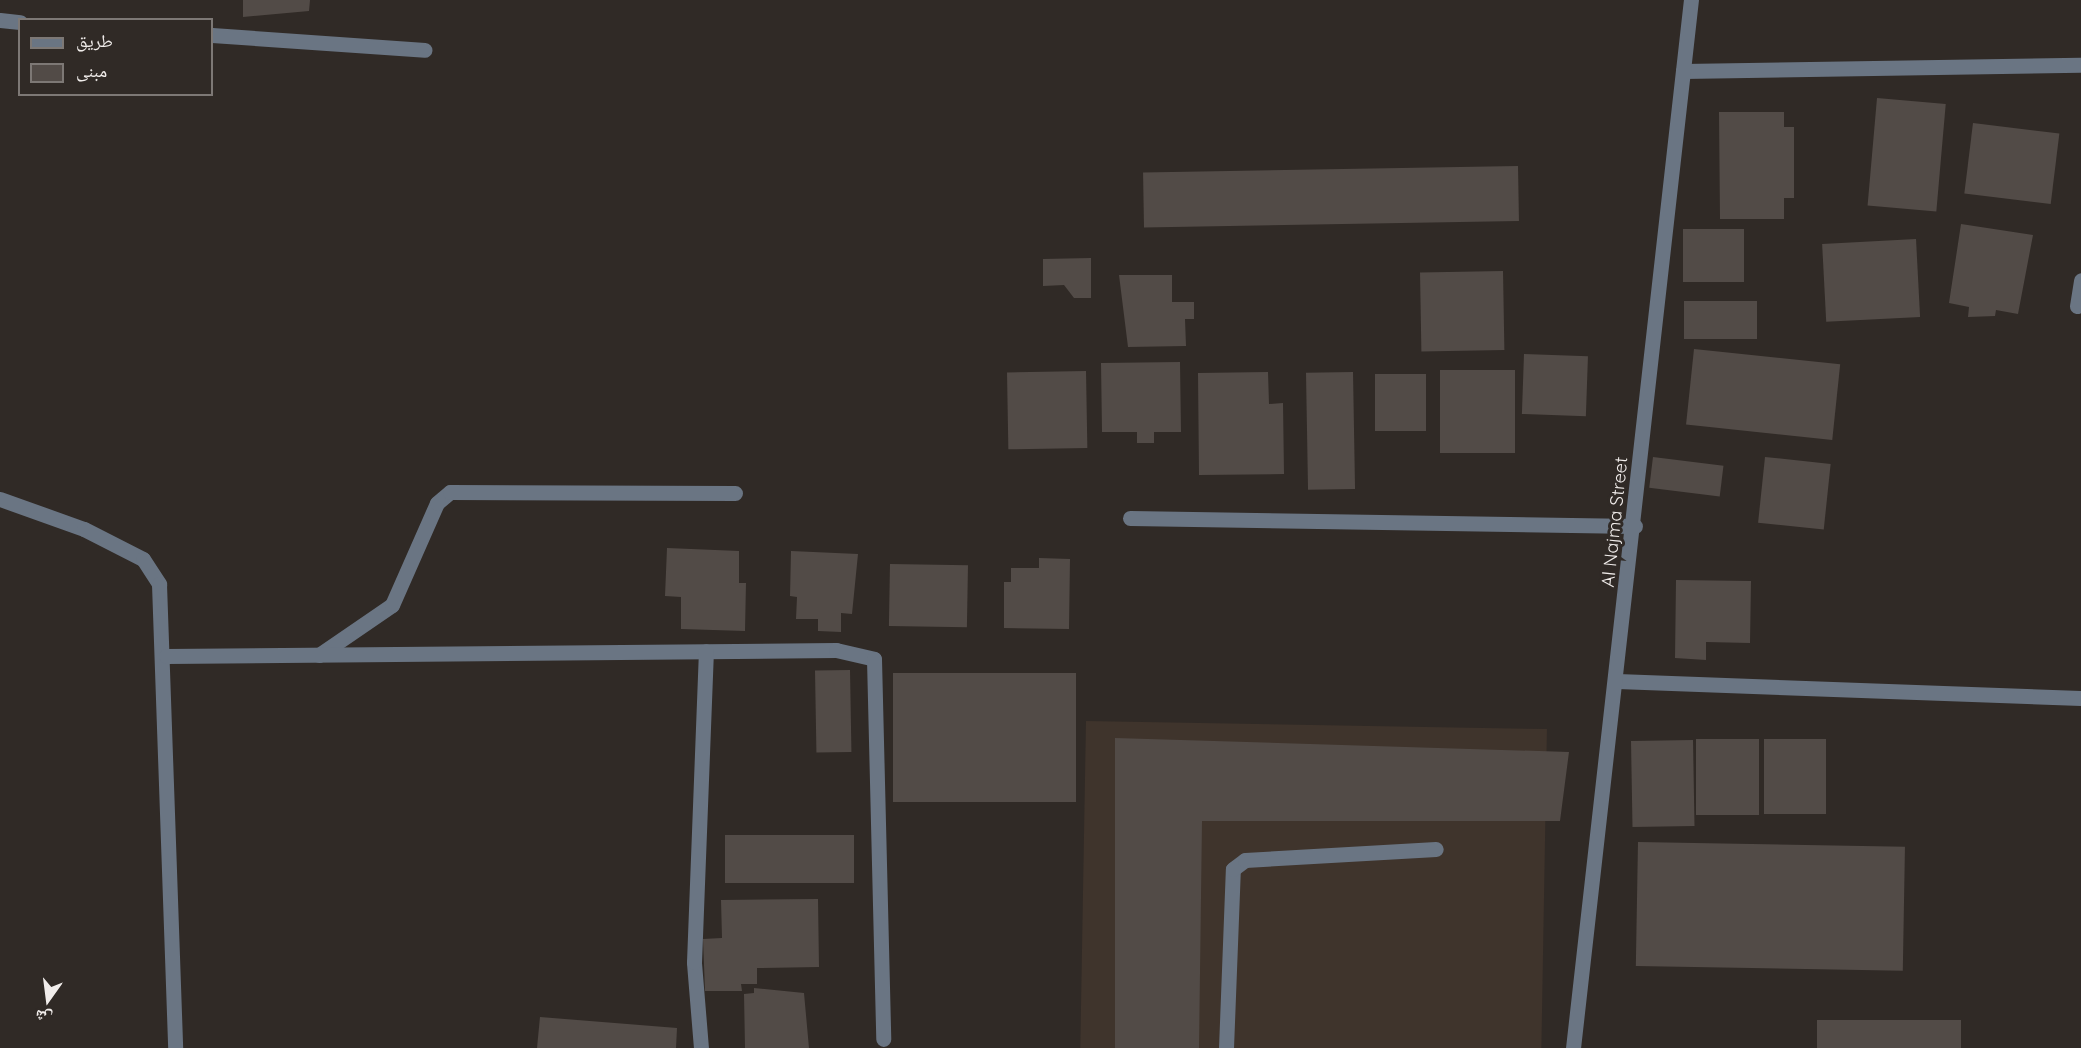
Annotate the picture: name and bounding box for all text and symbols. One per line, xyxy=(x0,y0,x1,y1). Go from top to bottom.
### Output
legend xyxy=(18,18,213,96)
text: طريق xyxy=(76,29,113,52)
text: مبنى xyxy=(76,59,107,82)
street label: Al Najma Street xyxy=(1597,456,1633,588)
north arrow xyxy=(18,970,78,1030)
text: ش xyxy=(33,1006,54,1029)

